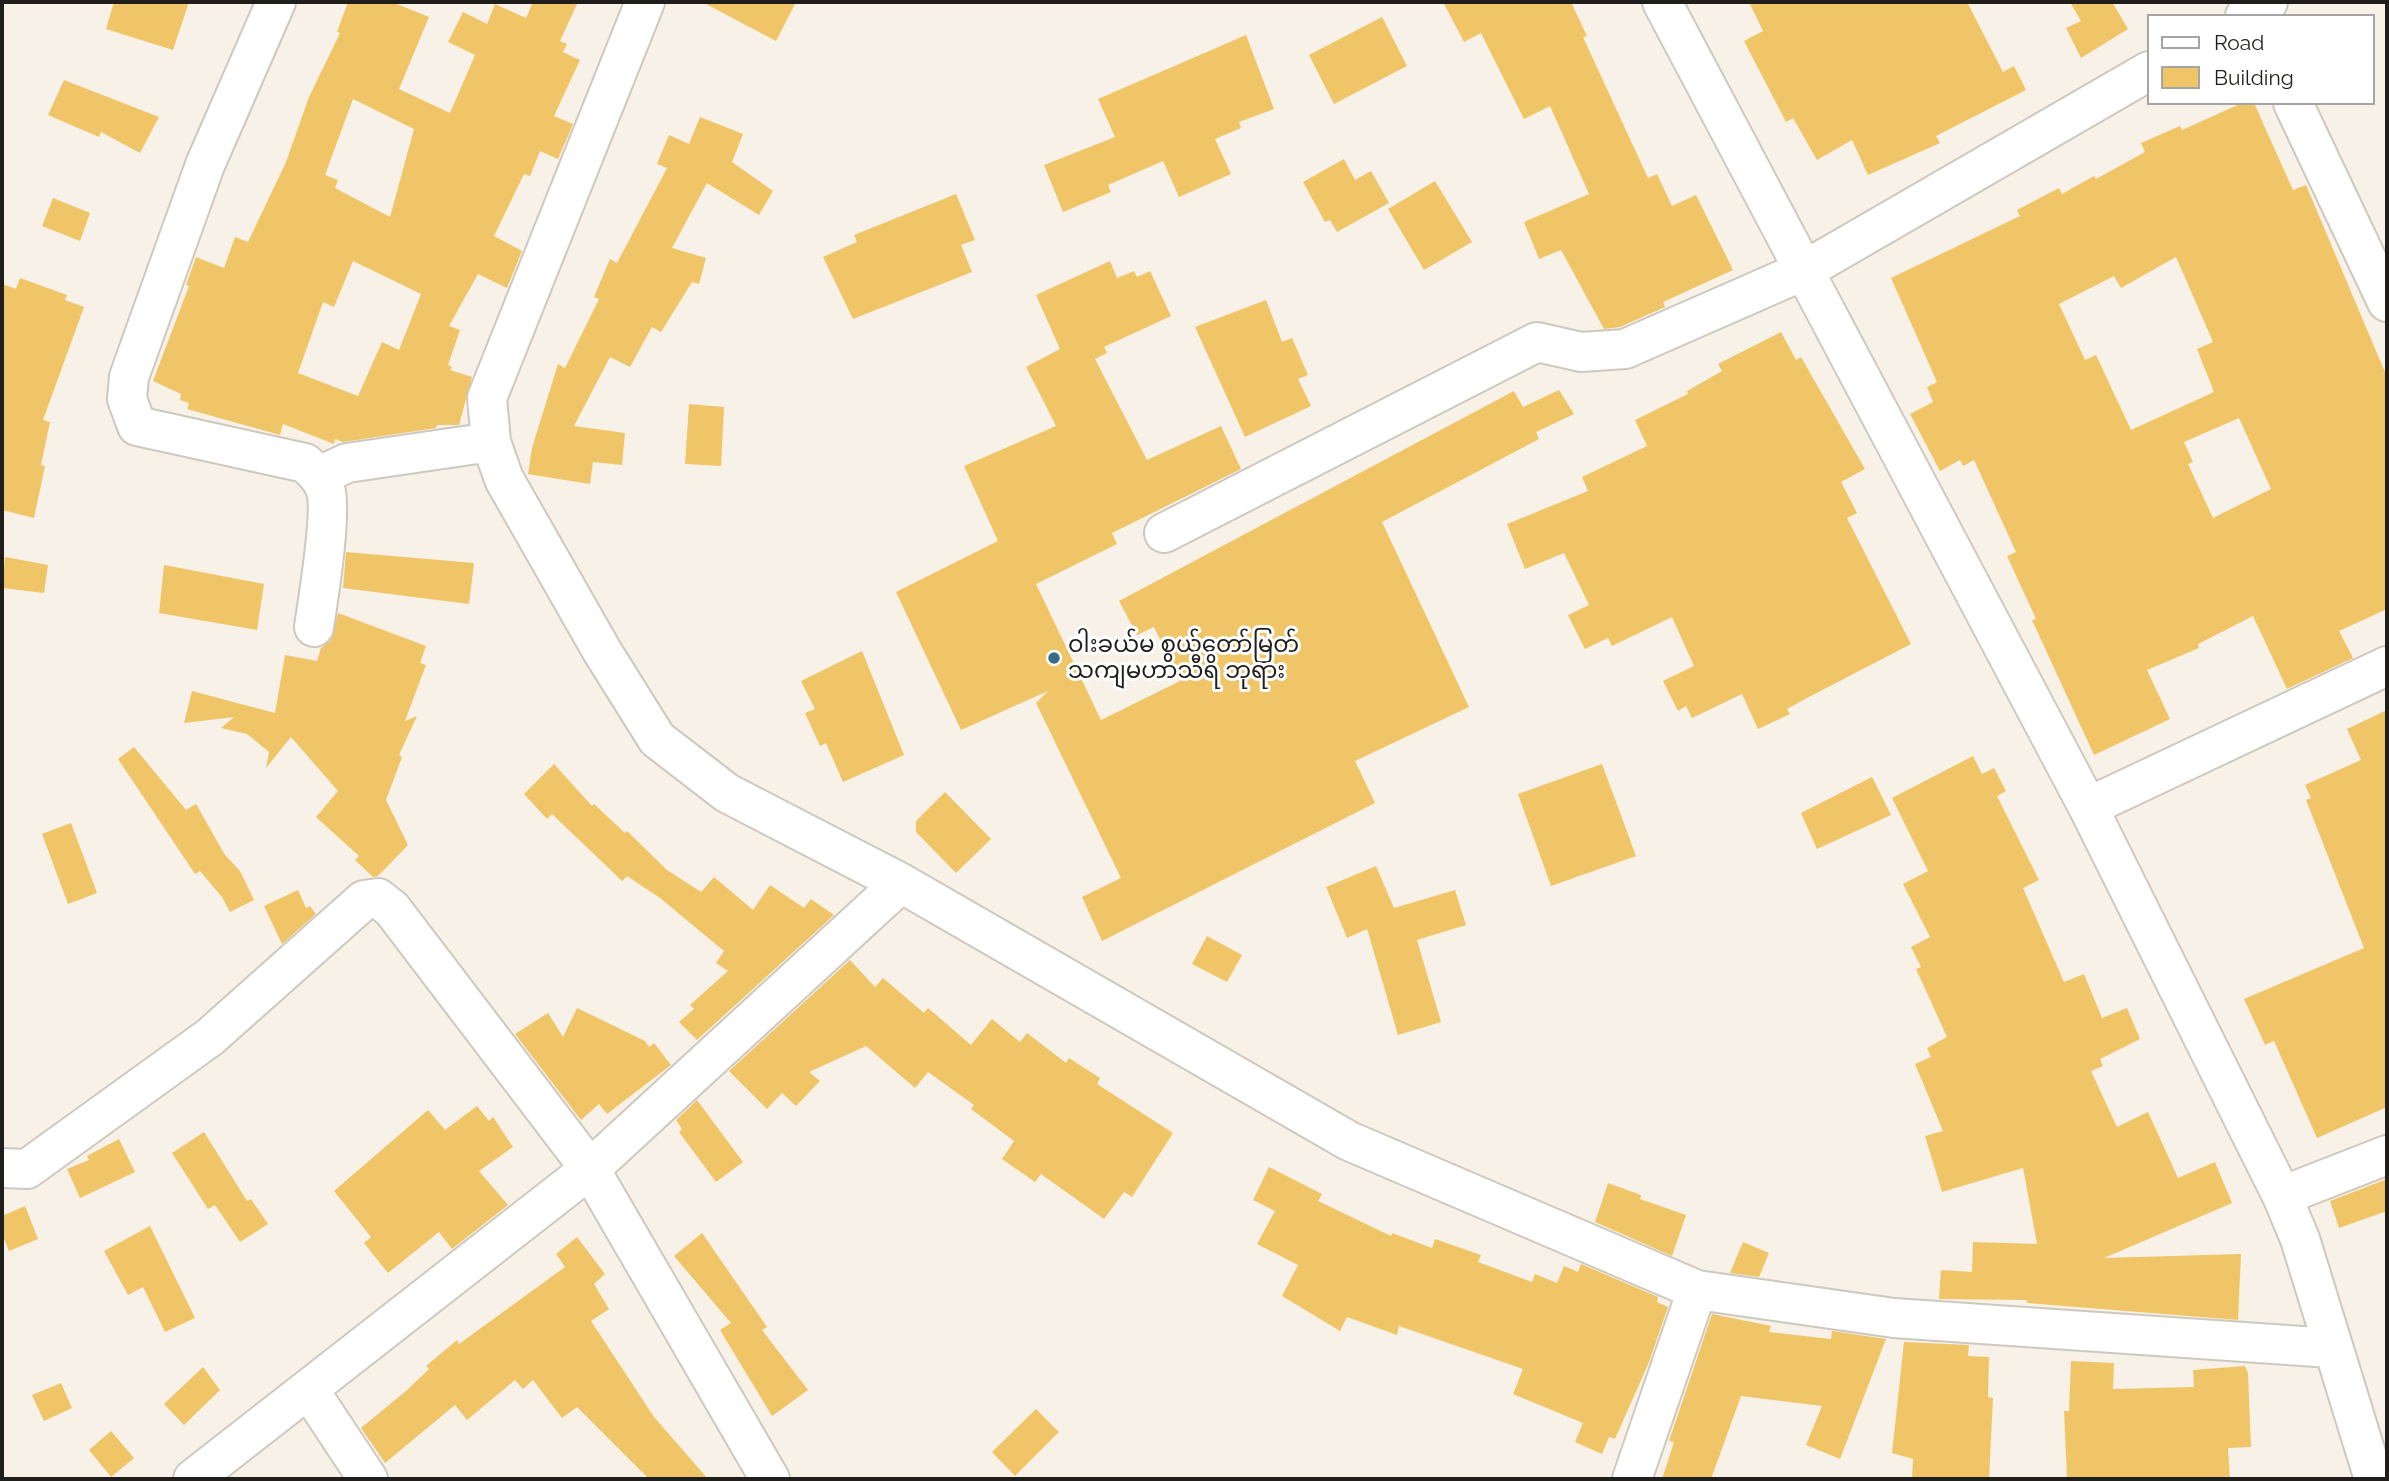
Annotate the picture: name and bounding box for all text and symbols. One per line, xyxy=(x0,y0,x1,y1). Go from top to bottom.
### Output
legend xyxy=(2148,14,2375,105)
text: Road xyxy=(2214,30,2264,55)
text: Building xyxy=(2214,65,2294,90)
place label: ဝါးခယ်မ စွယ်တော်မြတ် သကျမဟာသီရိ ဘုရား xyxy=(1068,631,1299,685)
marker: ဝါးခယ်မ စွယ်တော်မြတ် သကျမဟာသီရိ ဘုရား xyxy=(1046,650,1062,666)

